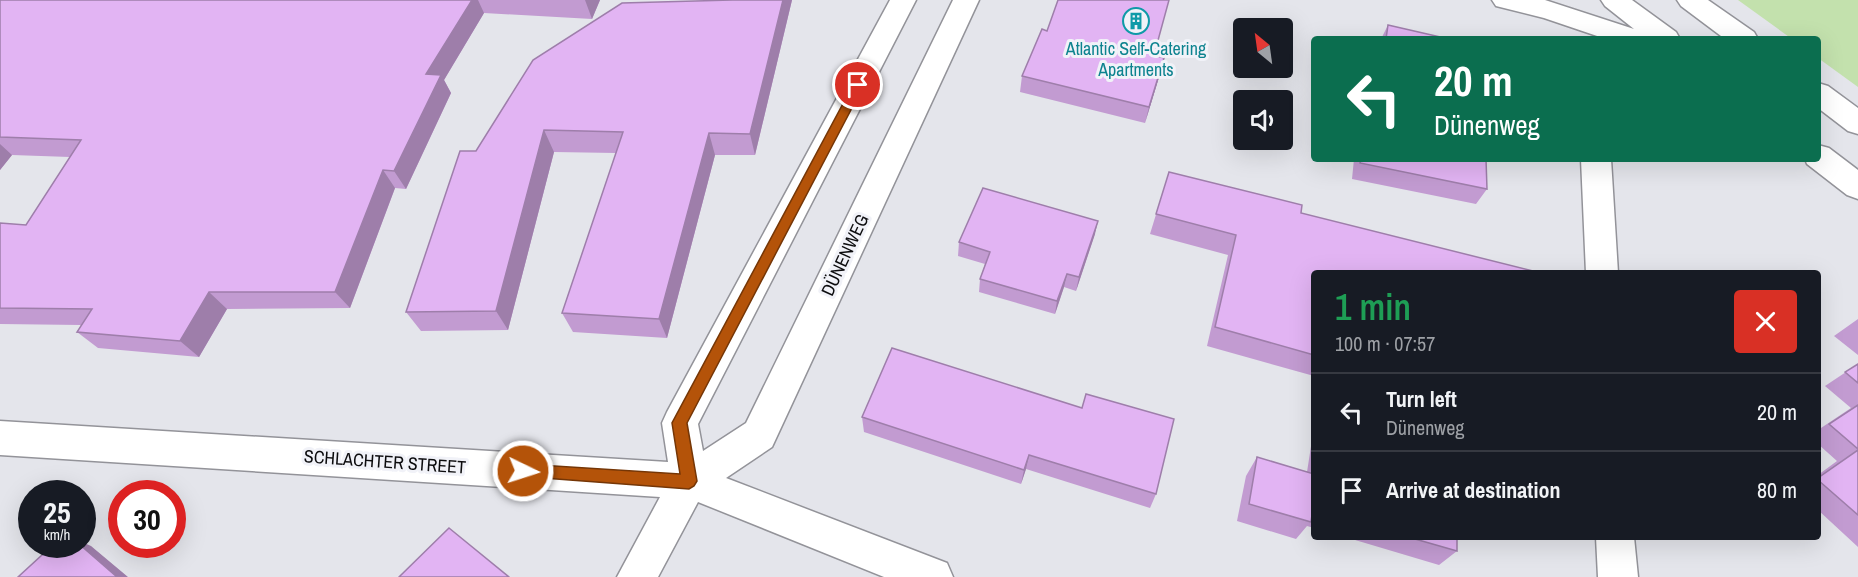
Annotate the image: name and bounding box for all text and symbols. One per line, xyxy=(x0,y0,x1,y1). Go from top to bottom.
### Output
building icon: Atlantic Self-Catering Apartments xyxy=(1121,6,1151,36)
north arrow xyxy=(1233,18,1293,78)
map controls xyxy=(1233,18,1293,150)
place label: Atlantic Self-Catering Apartments xyxy=(1065,36,1207,82)
text: 20 m xyxy=(1434,53,1513,109)
pin xyxy=(832,59,883,110)
icon: left xyxy=(1335,60,1413,138)
icon: arrive xyxy=(841,68,874,101)
button: sound xyxy=(1233,90,1293,150)
text: Dünenweg xyxy=(1434,107,1540,143)
street label: DÜNENWEG xyxy=(815,210,874,300)
text: 1 min xyxy=(1335,283,1411,331)
button: close xyxy=(1734,290,1797,353)
text: 100 m · 07:57 xyxy=(1335,330,1435,357)
text: Turn left xyxy=(1386,384,1457,414)
icon: left xyxy=(1335,396,1368,429)
text: 20 m xyxy=(1757,397,1797,427)
text: Dünenweg xyxy=(1386,414,1464,441)
position arrow xyxy=(491,439,555,503)
street label: SCHLACHTER STREET xyxy=(303,443,467,480)
icon: arrive xyxy=(1335,474,1368,507)
text: Arrive at destination xyxy=(1386,475,1560,505)
text: 80 m xyxy=(1757,475,1797,505)
speed limit sign: 30 xyxy=(108,480,186,558)
text: 25 xyxy=(43,492,71,532)
text: km/h xyxy=(44,524,70,545)

